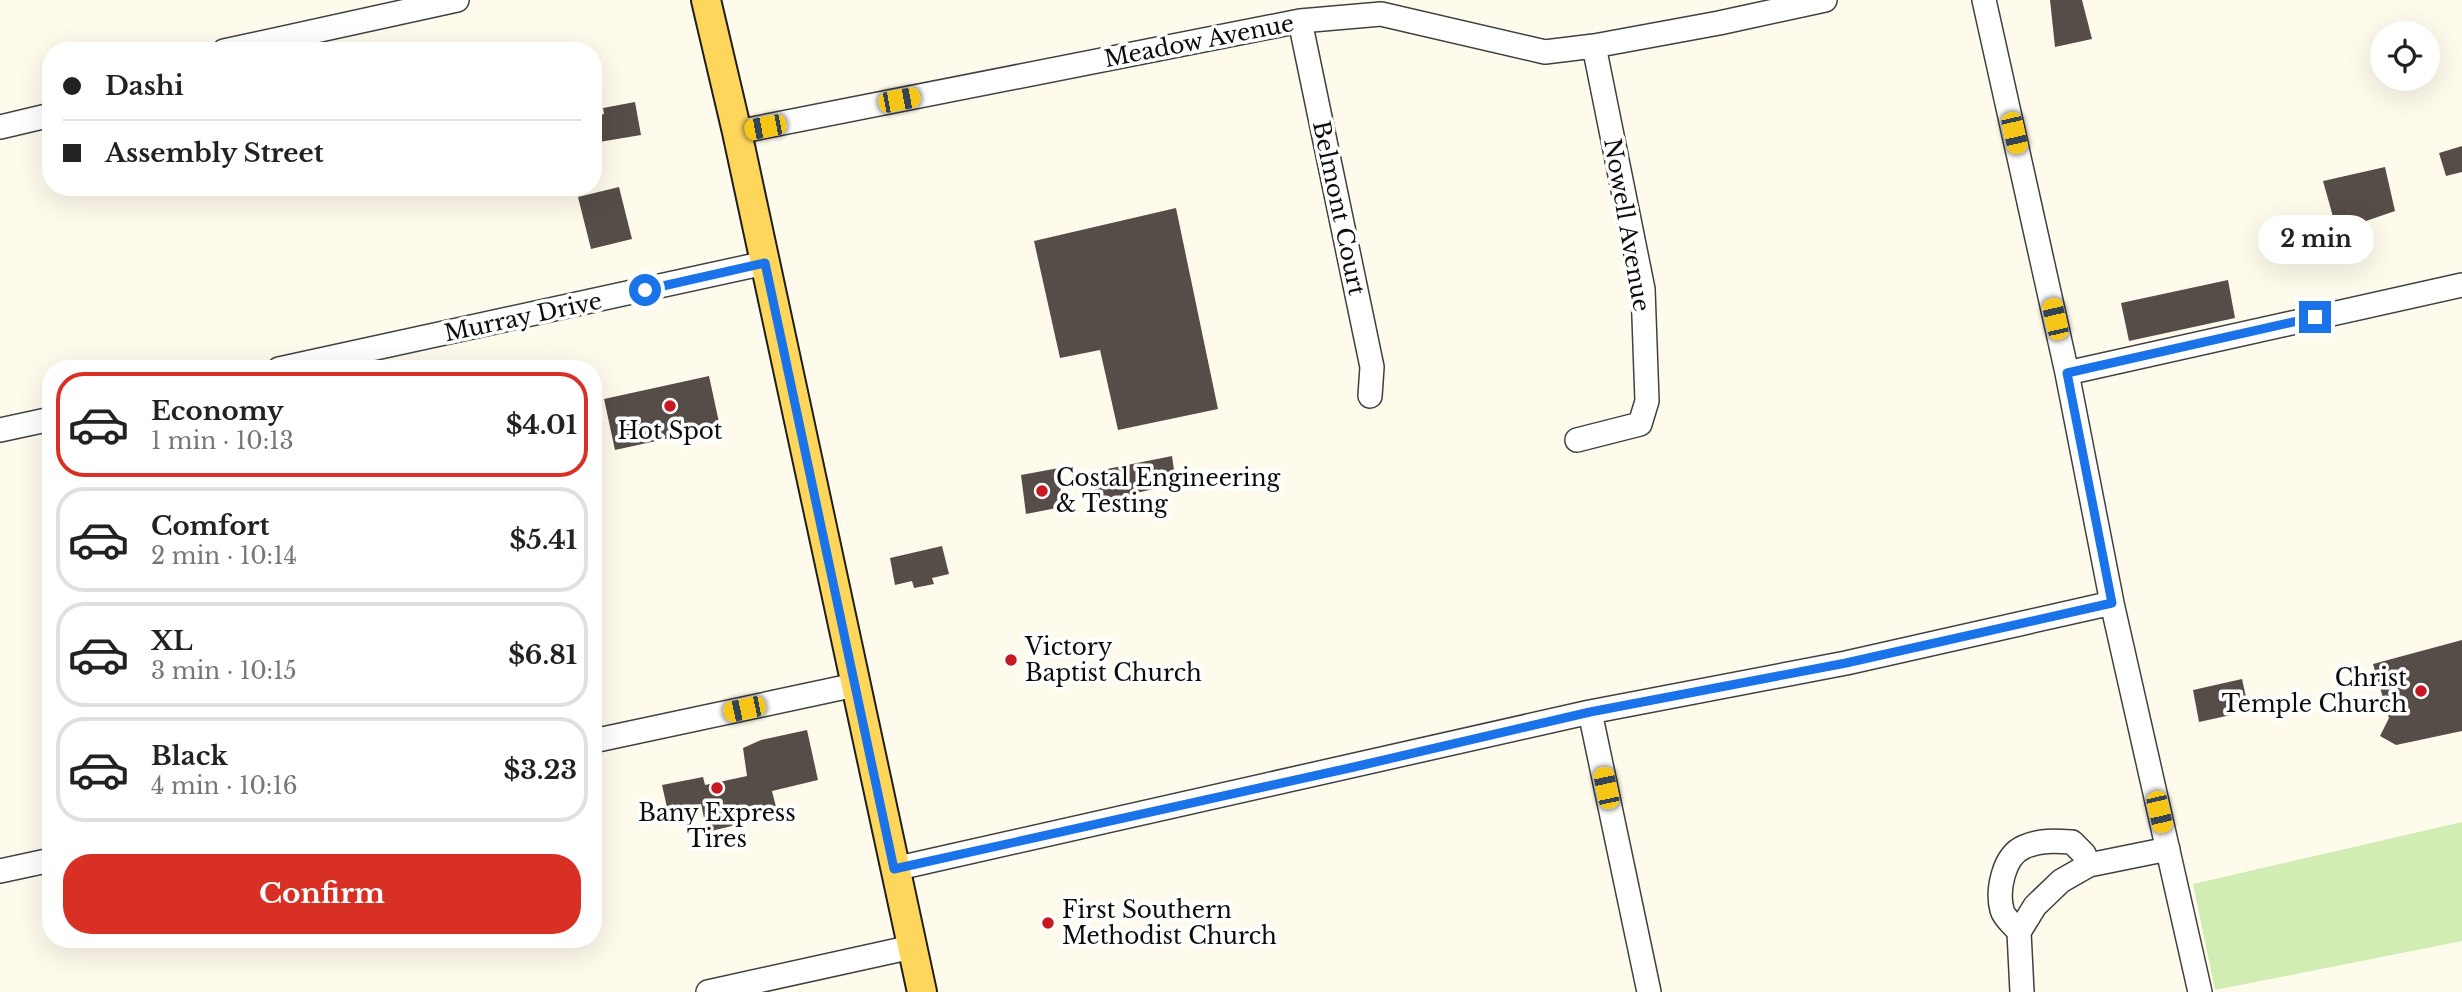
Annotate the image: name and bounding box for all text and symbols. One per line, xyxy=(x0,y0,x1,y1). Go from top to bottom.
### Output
street label: Meadow Avenue xyxy=(1102,9,1296,73)
map controls xyxy=(2370,21,2440,91)
button: locate xyxy=(2370,21,2440,91)
text: Dashi xyxy=(105,70,184,102)
car xyxy=(877,86,922,114)
car xyxy=(2000,110,2029,156)
car xyxy=(743,113,788,141)
street label: Belmont Court xyxy=(1307,118,1371,298)
street label: Nowell Avenue xyxy=(1598,136,1656,314)
text: Assembly Street xyxy=(105,137,324,169)
callout: 2 min xyxy=(2257,216,2373,264)
text: 2 min xyxy=(2280,225,2352,253)
route start xyxy=(629,274,661,306)
street label: Murray Drive xyxy=(442,287,604,347)
car xyxy=(2041,296,2070,342)
route end xyxy=(2299,301,2331,333)
icon: car xyxy=(67,393,130,456)
text: Economy xyxy=(151,395,284,427)
marker: Hot Spot xyxy=(662,398,678,414)
text: $4.01 xyxy=(506,409,577,441)
place label: Hot Spot xyxy=(617,417,723,445)
text: 1 min · 10:13 xyxy=(151,427,294,455)
place label: Costal Engineering & Testing xyxy=(1056,464,1280,518)
marker: Costal Engineering & Testing xyxy=(1034,483,1050,499)
icon: car xyxy=(67,508,130,571)
text: Comfort xyxy=(151,510,269,542)
text: $5.41 xyxy=(509,524,577,556)
text: 2 min · 10:14 xyxy=(151,542,297,570)
icon: car xyxy=(67,623,130,686)
text: XL xyxy=(151,625,193,657)
place label: Victory Baptist Church xyxy=(1024,633,1202,687)
text: $6.81 xyxy=(508,639,577,671)
marker: Victory Baptist Church xyxy=(1003,652,1019,668)
text: 3 min · 10:15 xyxy=(151,657,296,685)
place label: Christ Temple Church xyxy=(2222,664,2407,718)
marker: Christ Temple Church xyxy=(2413,683,2429,699)
car xyxy=(722,694,767,724)
icon: car xyxy=(67,738,130,801)
text: Black xyxy=(151,740,228,772)
text: $3.23 xyxy=(503,754,577,786)
car xyxy=(1592,765,1621,811)
text: 4 min · 10:16 xyxy=(151,772,297,800)
marker: Bany Express Tires xyxy=(709,780,725,796)
car xyxy=(2145,789,2174,835)
place label: Bany Express Tires xyxy=(638,799,796,853)
button: Confirm xyxy=(63,854,581,934)
place label: First Southern Methodist Church xyxy=(1062,896,1277,950)
marker: First Southern Methodist Church xyxy=(1040,915,1056,931)

